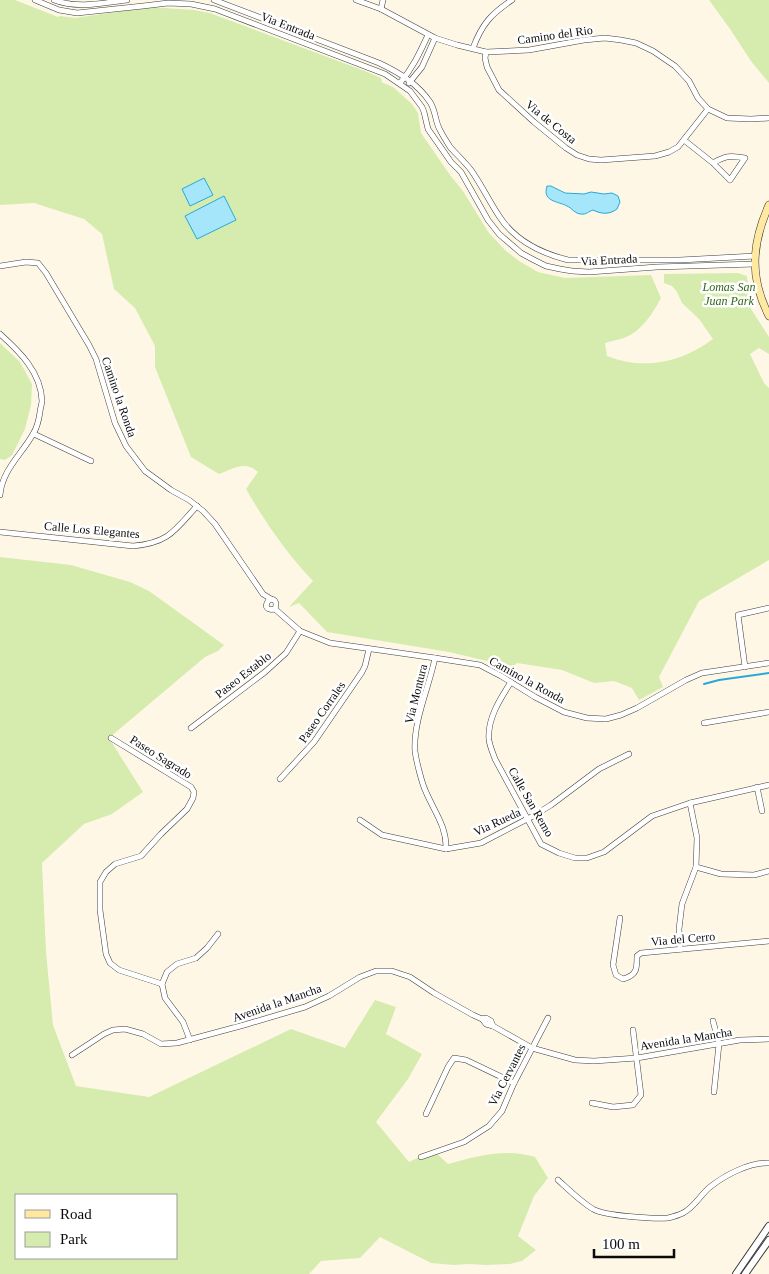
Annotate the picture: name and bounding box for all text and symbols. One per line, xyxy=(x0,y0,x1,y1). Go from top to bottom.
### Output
street label: Via Entrada xyxy=(259,9,318,43)
street label: Camino del Rio xyxy=(516,23,594,47)
street label: Via de Costa xyxy=(523,97,580,147)
street label: Via Entrada xyxy=(580,251,638,268)
park label: Lomas San Juan Park xyxy=(701,280,756,308)
street label: Camino la Ronda xyxy=(99,355,140,440)
street label: Calle Los Elegantes xyxy=(44,519,141,541)
street label: Paseo Establo xyxy=(212,649,274,701)
street label: Camino la Ronda xyxy=(487,654,568,707)
street label: Via Montura xyxy=(402,662,430,725)
street label: Paseo Corrales xyxy=(296,678,348,745)
street label: Paseo Sagrado xyxy=(127,732,195,782)
street label: Calle San Remo xyxy=(505,765,557,839)
street label: Via Rueda xyxy=(471,805,523,839)
street label: Via del Cerro xyxy=(650,929,716,949)
street label: Avenida la Mancha xyxy=(231,981,324,1025)
street label: Avenida la Mancha xyxy=(639,1025,734,1053)
street label: Via Cervantes xyxy=(485,1041,529,1108)
legend xyxy=(15,1194,178,1259)
text: Road xyxy=(60,1206,92,1222)
scale bar xyxy=(594,1226,674,1258)
text: Park xyxy=(60,1231,88,1247)
text: 100 m xyxy=(602,1236,640,1252)

